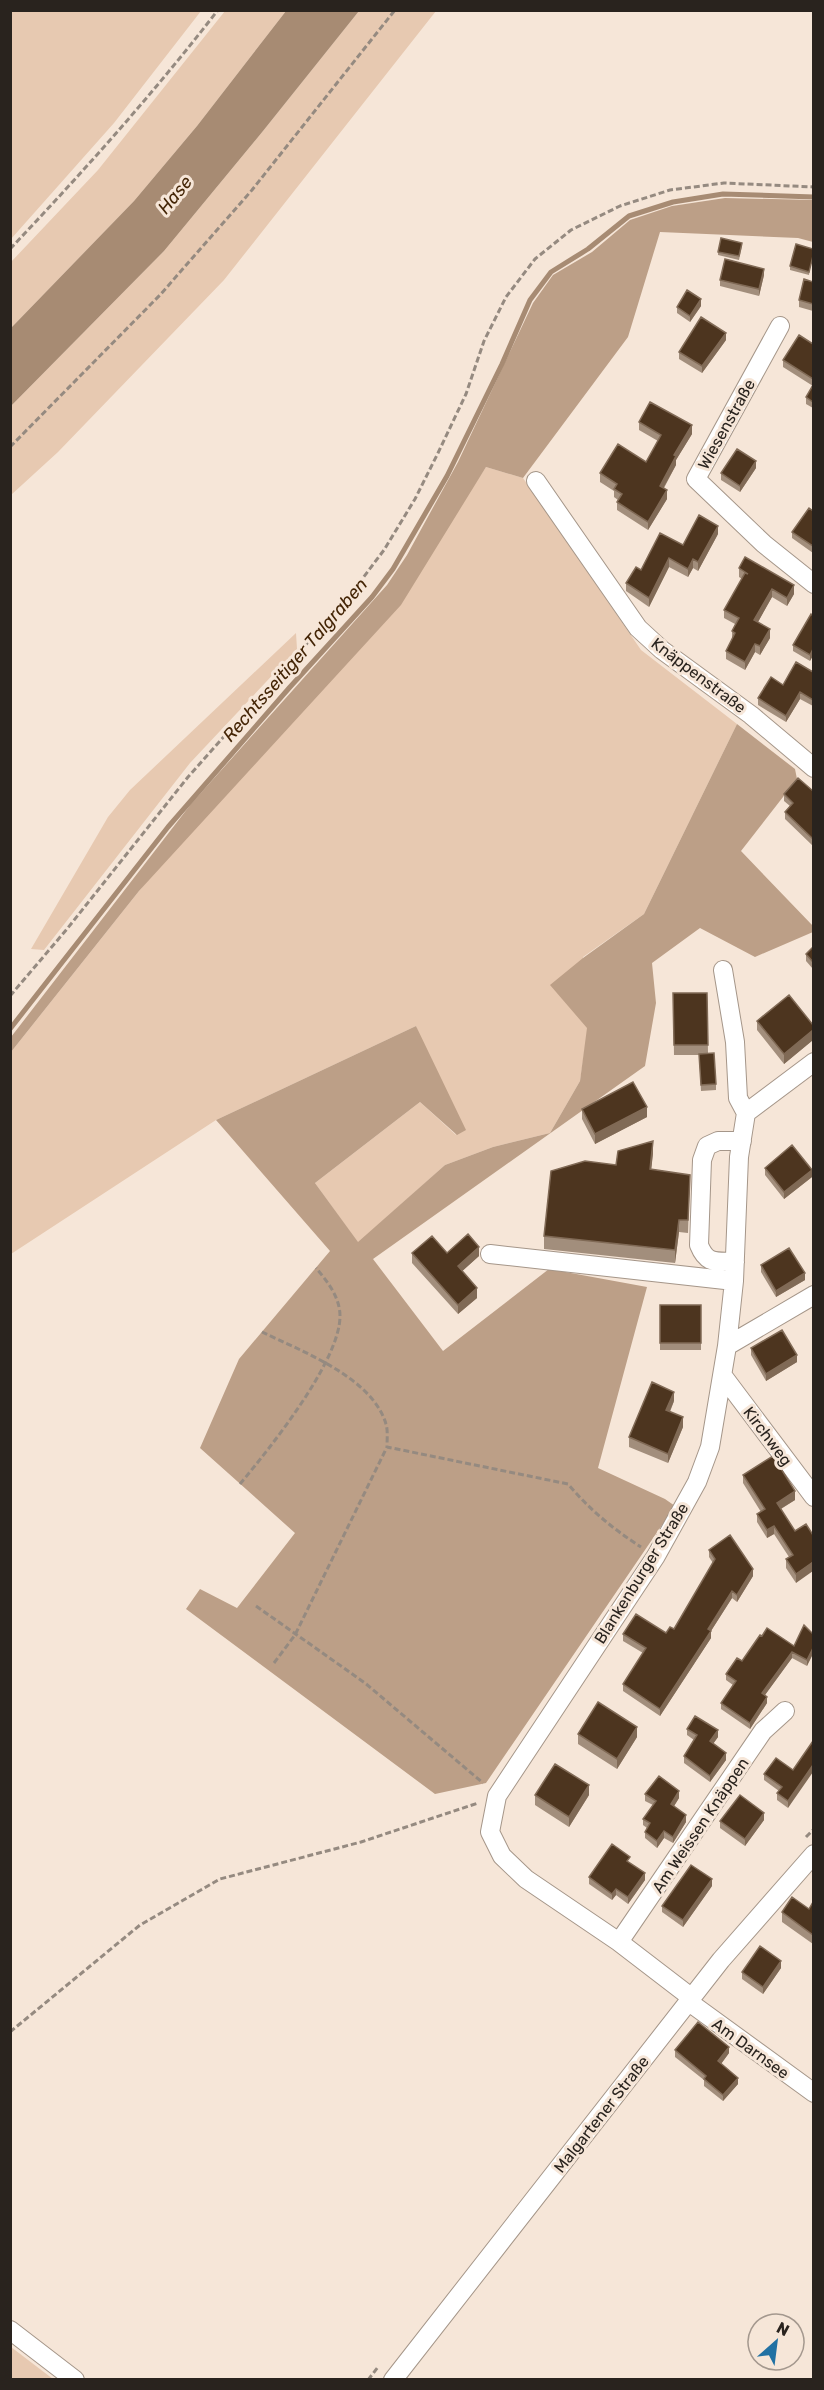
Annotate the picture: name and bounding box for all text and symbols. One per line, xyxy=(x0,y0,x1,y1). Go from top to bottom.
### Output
water label: Hase xyxy=(153,172,197,218)
street label: Wiesenstraße xyxy=(694,376,759,473)
water label: Rechtsseitiger Talgraben xyxy=(218,574,372,746)
street label: Knäppenstraße xyxy=(648,634,750,717)
street label: Kirchweg xyxy=(739,1403,796,1470)
street label: Blankenburger Straße xyxy=(590,1499,692,1647)
street label: Am Weissen Knäppen xyxy=(648,1754,753,1896)
street label: Am Darnsee xyxy=(708,2014,793,2083)
street label: Malgartener Straße xyxy=(550,2052,653,2176)
north arrow xyxy=(746,2312,806,2372)
text: N xyxy=(773,2318,792,2340)

